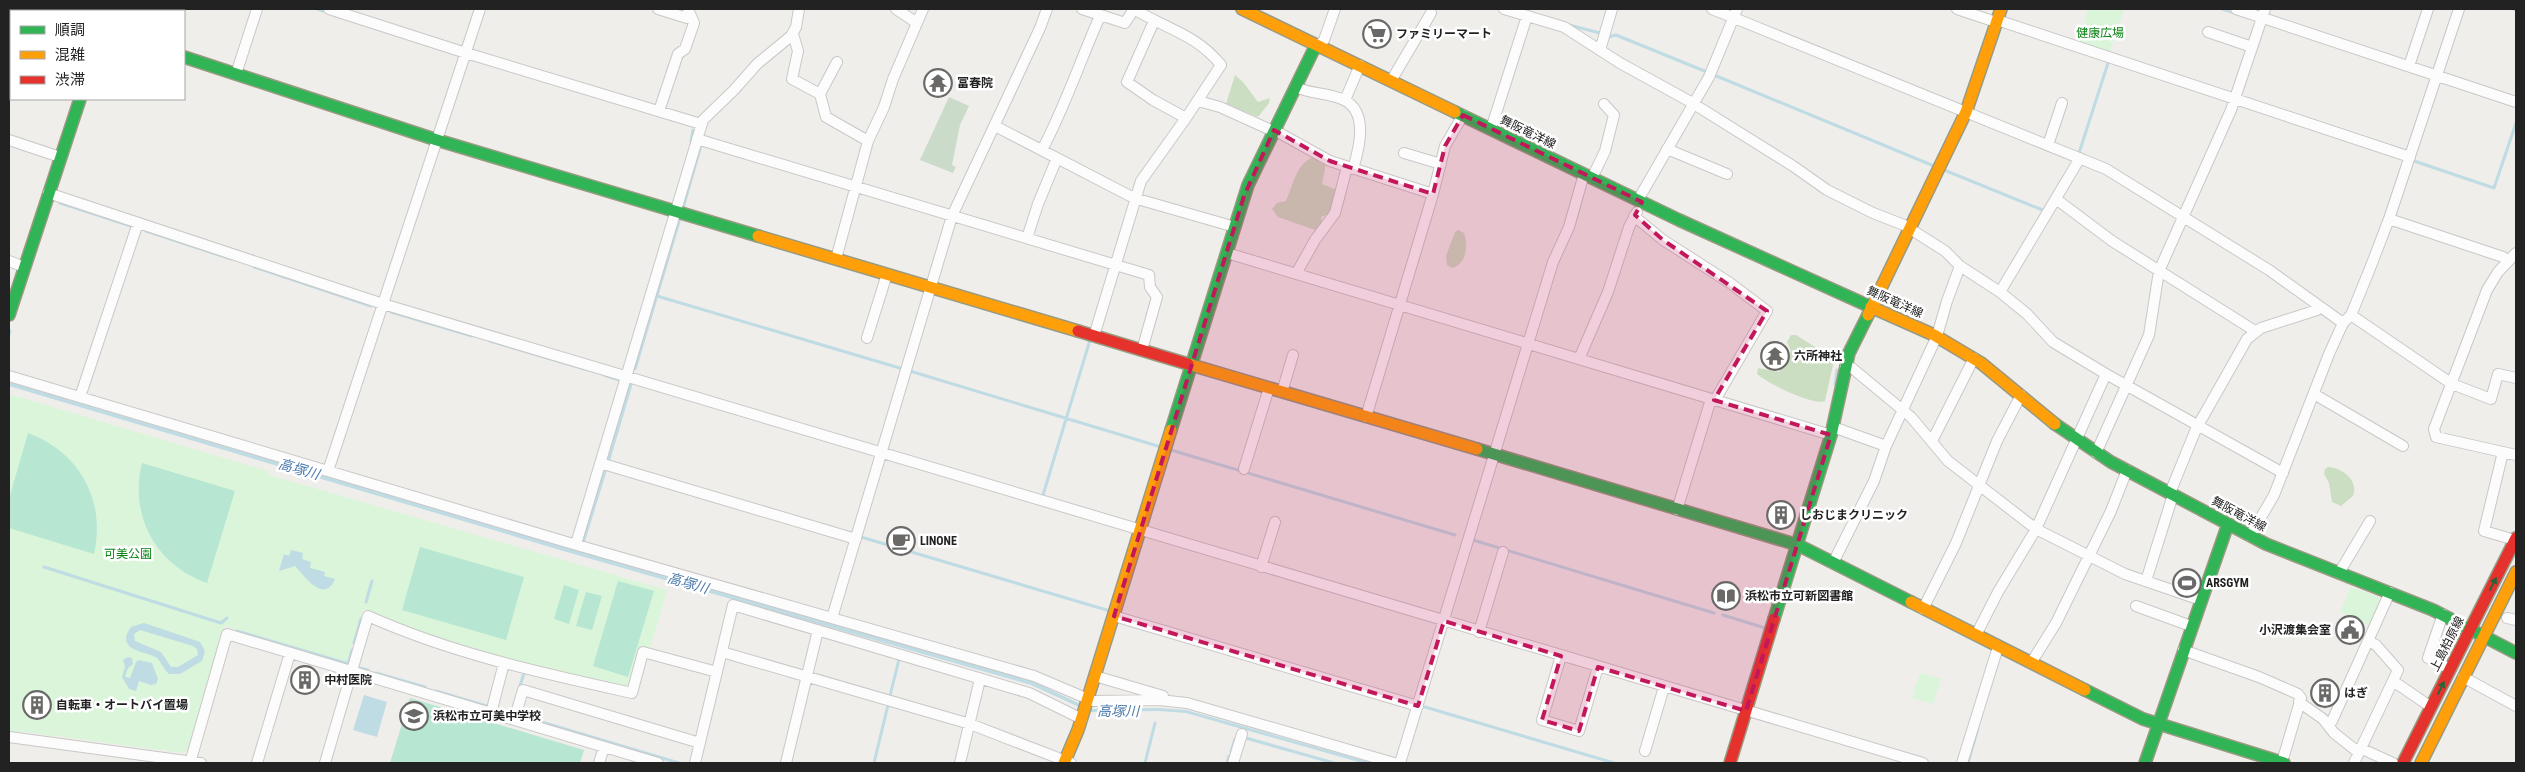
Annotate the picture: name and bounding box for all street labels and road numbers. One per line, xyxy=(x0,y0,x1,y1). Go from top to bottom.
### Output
street label: 舞阪竜洋線 xyxy=(1498,113,1558,151)
street label: 舞阪竜洋線 xyxy=(1865,283,1925,321)
street label: 舞阪竜洋線 xyxy=(2209,494,2269,534)
street label: 上島柏原線 xyxy=(2427,614,2467,674)

